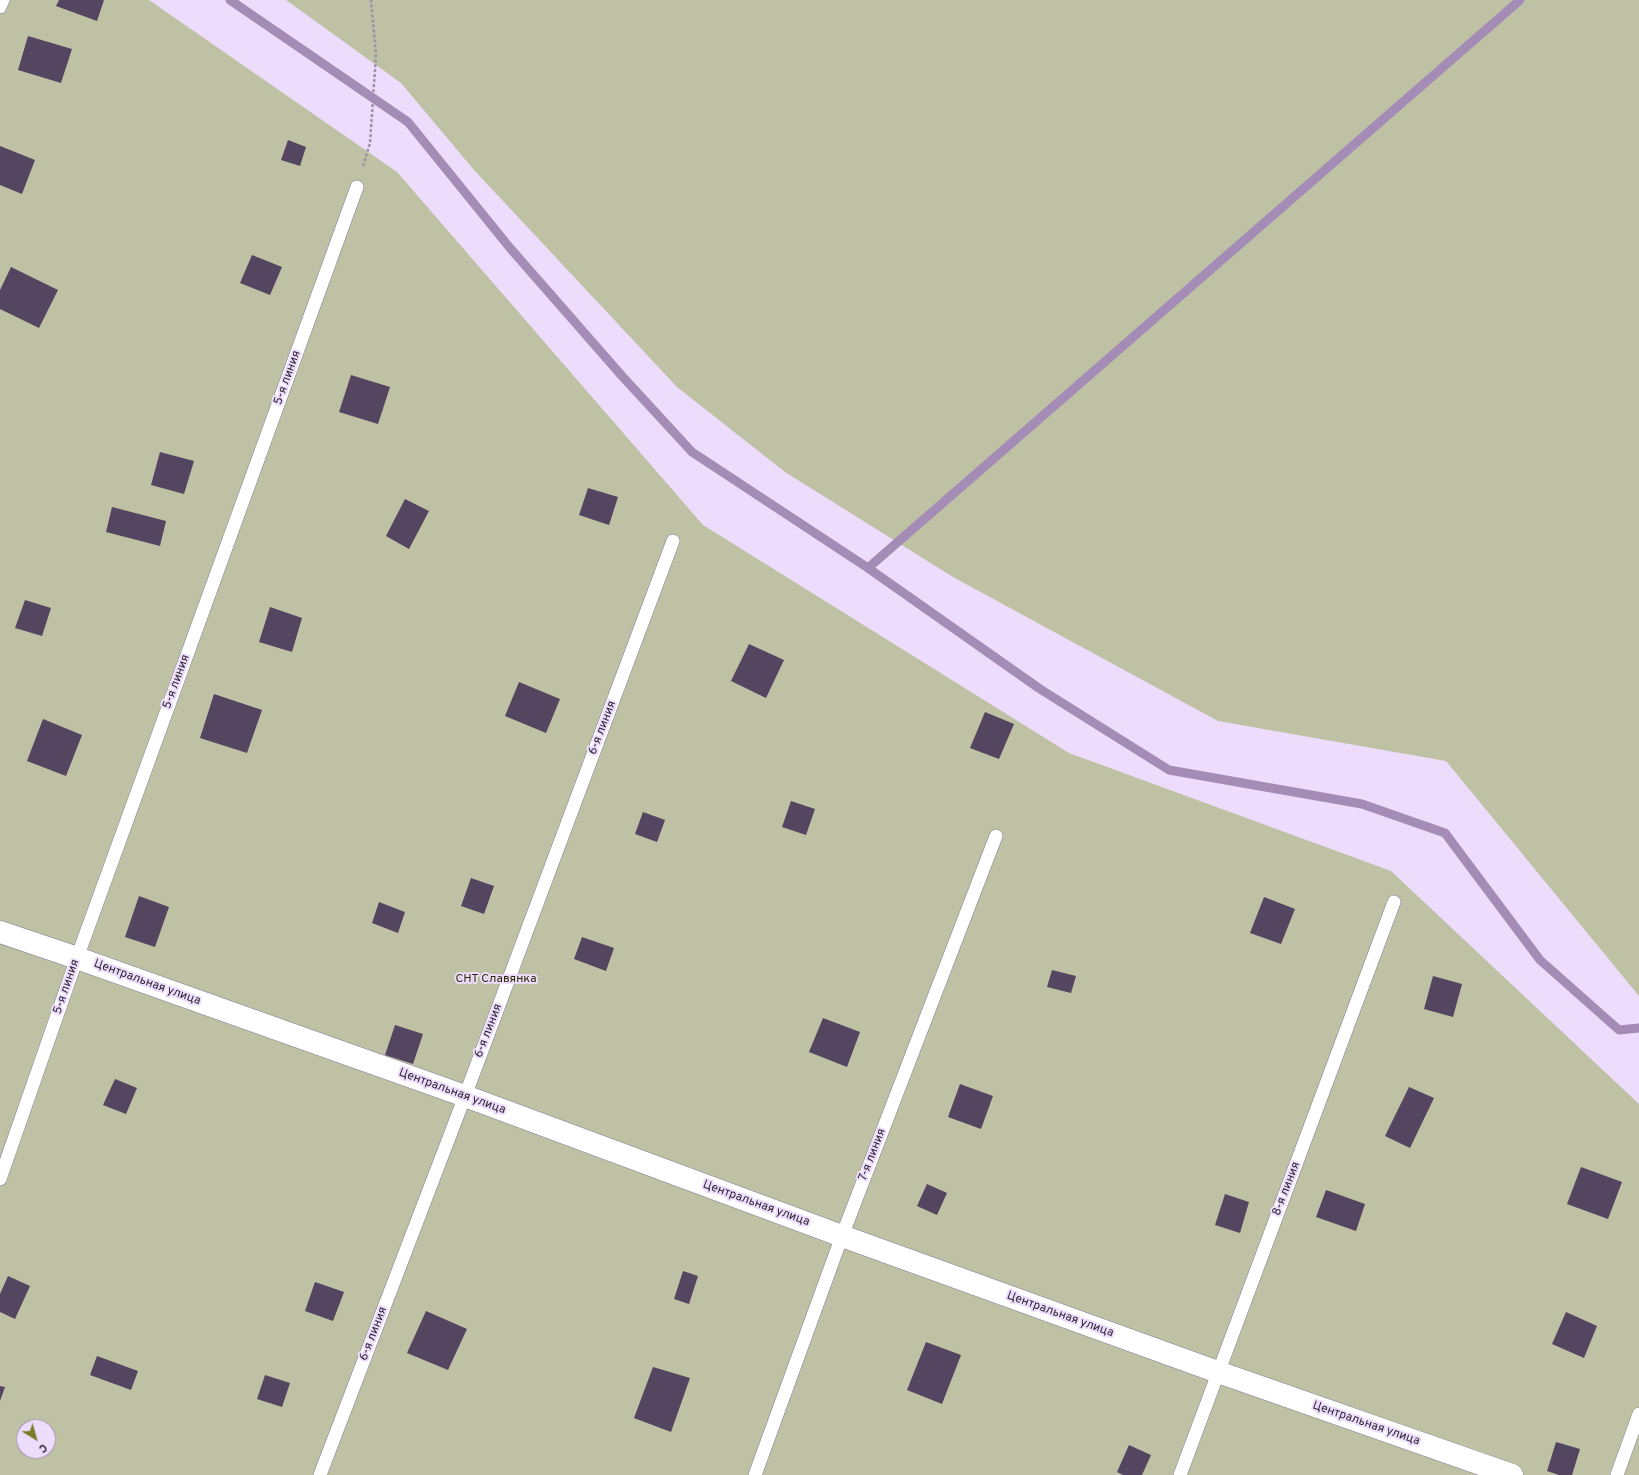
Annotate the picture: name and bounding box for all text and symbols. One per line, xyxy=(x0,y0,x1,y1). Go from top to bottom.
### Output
street label: 5-я линия xyxy=(271,349,305,407)
street label: 5-я линия xyxy=(160,653,194,711)
street label: 6-я линия xyxy=(586,699,620,757)
street label: Центральная улица xyxy=(92,957,202,1009)
street label: 5-я линия xyxy=(51,958,83,1016)
park label: СНТ Славянка xyxy=(456,973,536,987)
street label: 6-я линия xyxy=(472,1002,506,1060)
street label: Центральная улица xyxy=(397,1066,507,1118)
street label: 7-я линия xyxy=(856,1127,890,1183)
street label: 8-я линия xyxy=(1270,1160,1304,1218)
street label: Центральная улица xyxy=(701,1178,811,1230)
street label: Центральная улица xyxy=(1005,1289,1115,1341)
street label: 6-я линия xyxy=(357,1305,391,1363)
street label: Центральная улица xyxy=(1310,1399,1422,1449)
north arrow xyxy=(16,1419,56,1459)
text: С xyxy=(36,1440,50,1455)

